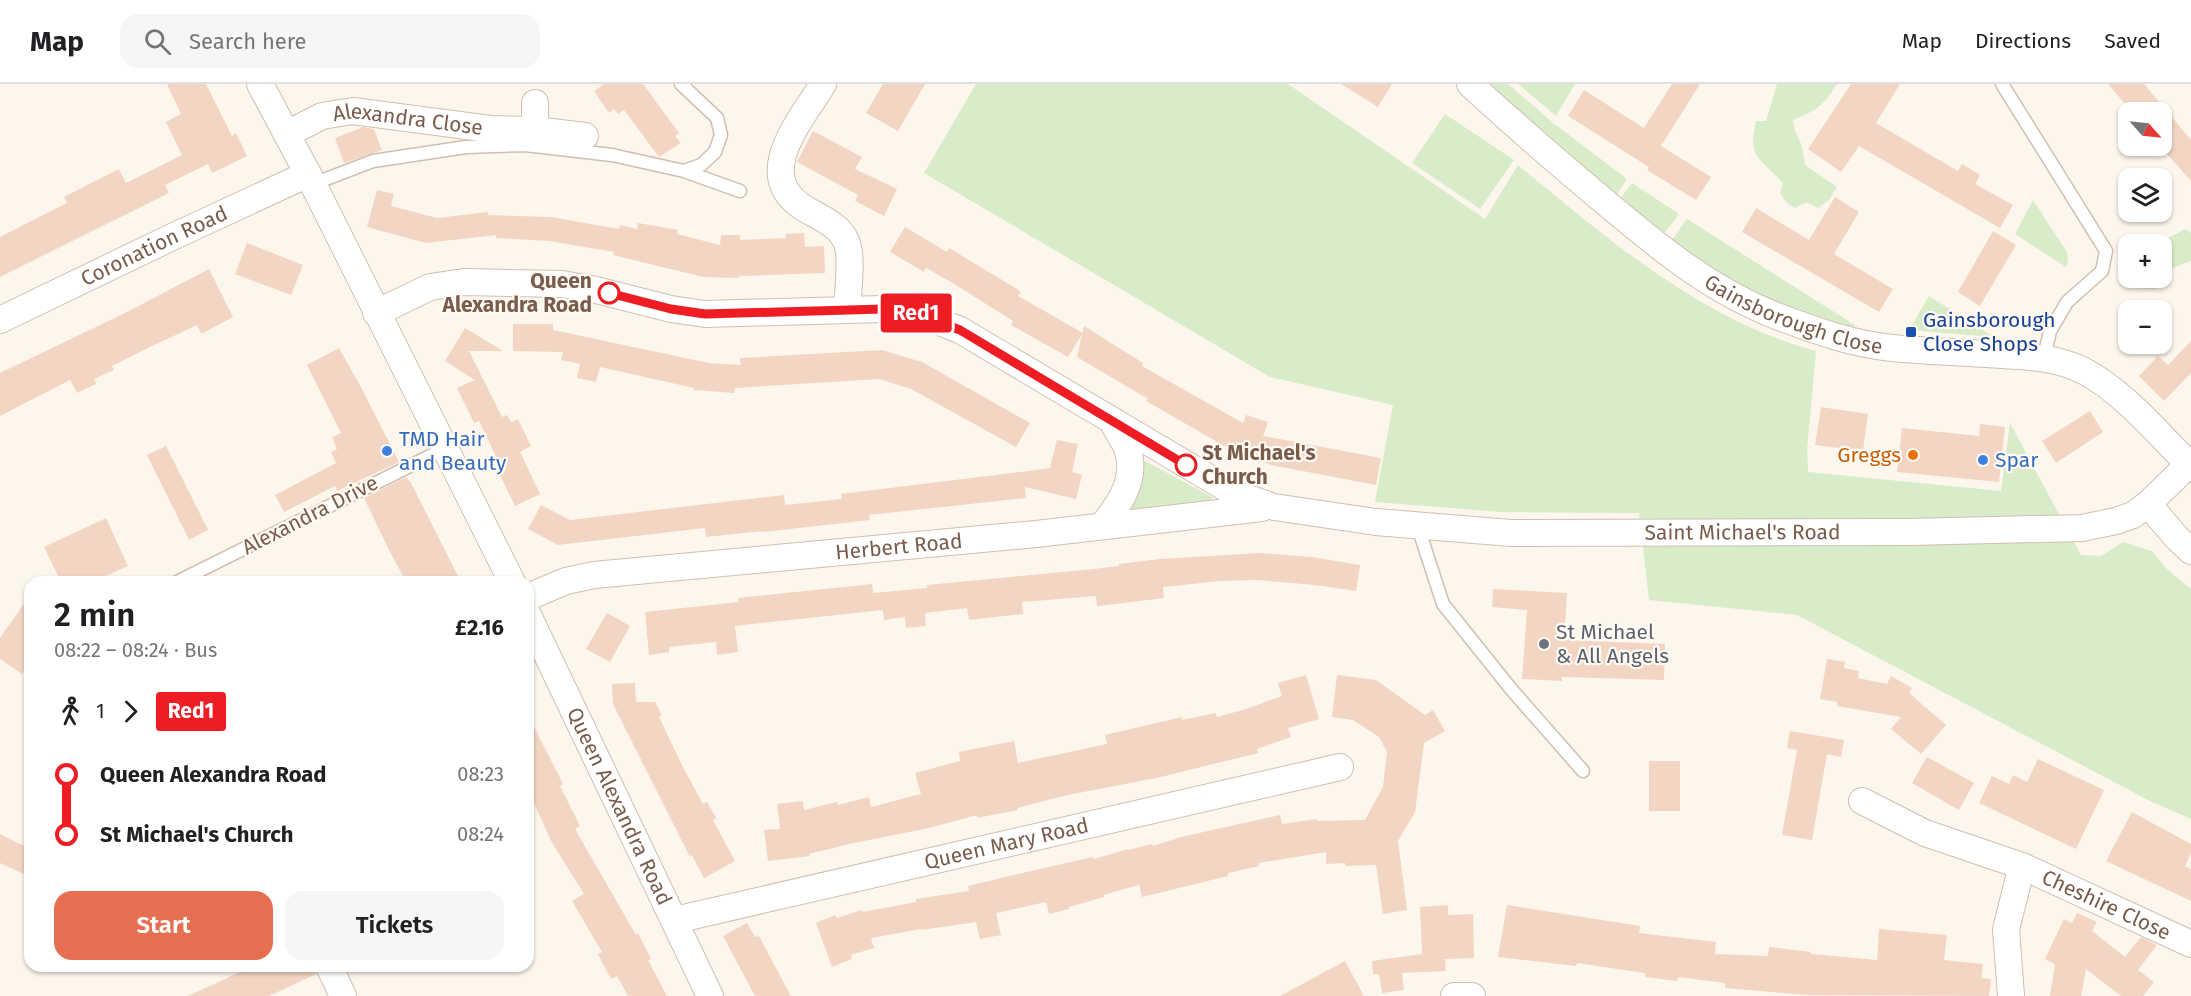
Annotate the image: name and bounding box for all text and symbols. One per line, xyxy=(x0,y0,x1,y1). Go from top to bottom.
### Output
search box xyxy=(120,14,540,68)
text: Map xyxy=(30,25,84,58)
icon: search xyxy=(141,25,174,58)
text: Search here xyxy=(189,28,307,55)
text: Map xyxy=(1902,28,1942,54)
text: Directions xyxy=(1975,28,2071,54)
text: Saved xyxy=(2104,28,2161,54)
street label: Alexandra Close xyxy=(331,98,484,141)
north arrow xyxy=(2118,102,2172,156)
map controls xyxy=(2118,102,2172,354)
button: layers xyxy=(2118,168,2172,222)
street label: Coronation Road xyxy=(77,200,232,292)
button: + xyxy=(2118,234,2172,288)
place label: Queen Alexandra Road xyxy=(442,268,592,318)
street label: Gainsborough Close xyxy=(1700,269,1884,360)
marker: Queen Alexandra Road xyxy=(598,282,620,304)
line badge: Red1 xyxy=(874,294,958,332)
text: Red1 xyxy=(893,300,939,326)
button: − xyxy=(2118,300,2172,354)
place label: Gainsborough Close Shops xyxy=(1923,307,2056,357)
marker: Gainsborough Close Shops xyxy=(1904,325,1918,339)
place label: TMD Hair and Beauty xyxy=(399,426,507,476)
place label: St Michael's Church xyxy=(1202,440,1316,490)
place label: Greggs xyxy=(1837,442,1901,468)
marker: TMD Hair and Beauty xyxy=(380,444,394,458)
place label: Spar xyxy=(1995,447,2038,473)
marker: Greggs xyxy=(1906,448,1920,462)
marker: Spar xyxy=(1976,453,1990,467)
marker: St Michael's Church xyxy=(1175,454,1197,476)
street label: Alexandra Drive xyxy=(238,470,382,560)
street label: Saint Michael's Road xyxy=(1644,519,1840,546)
street label: Herbert Road xyxy=(834,528,964,566)
text: 2 min xyxy=(54,595,135,635)
text: £2.16 xyxy=(455,614,504,641)
place label: St Michael & All Angels xyxy=(1556,619,1669,669)
marker: St Michael & All Angels xyxy=(1537,637,1551,651)
text: 08:22 – 08:24 · Bus xyxy=(54,638,217,662)
icon: walk xyxy=(54,695,87,728)
icon: forward xyxy=(114,695,147,728)
text: Red1 xyxy=(168,698,214,724)
text: 1 xyxy=(96,699,105,723)
street label: Queen Alexandra Road xyxy=(561,703,678,909)
text: Queen Alexandra Road xyxy=(100,761,327,788)
text: 08:23 xyxy=(457,762,504,786)
street label: Queen Mary Road xyxy=(922,812,1091,875)
text: St Michael's Church xyxy=(100,821,293,848)
text: 08:24 xyxy=(457,822,504,846)
street label: Cheshire Close xyxy=(2038,864,2175,946)
button: Start xyxy=(54,891,273,960)
button: Tickets xyxy=(285,891,504,960)

